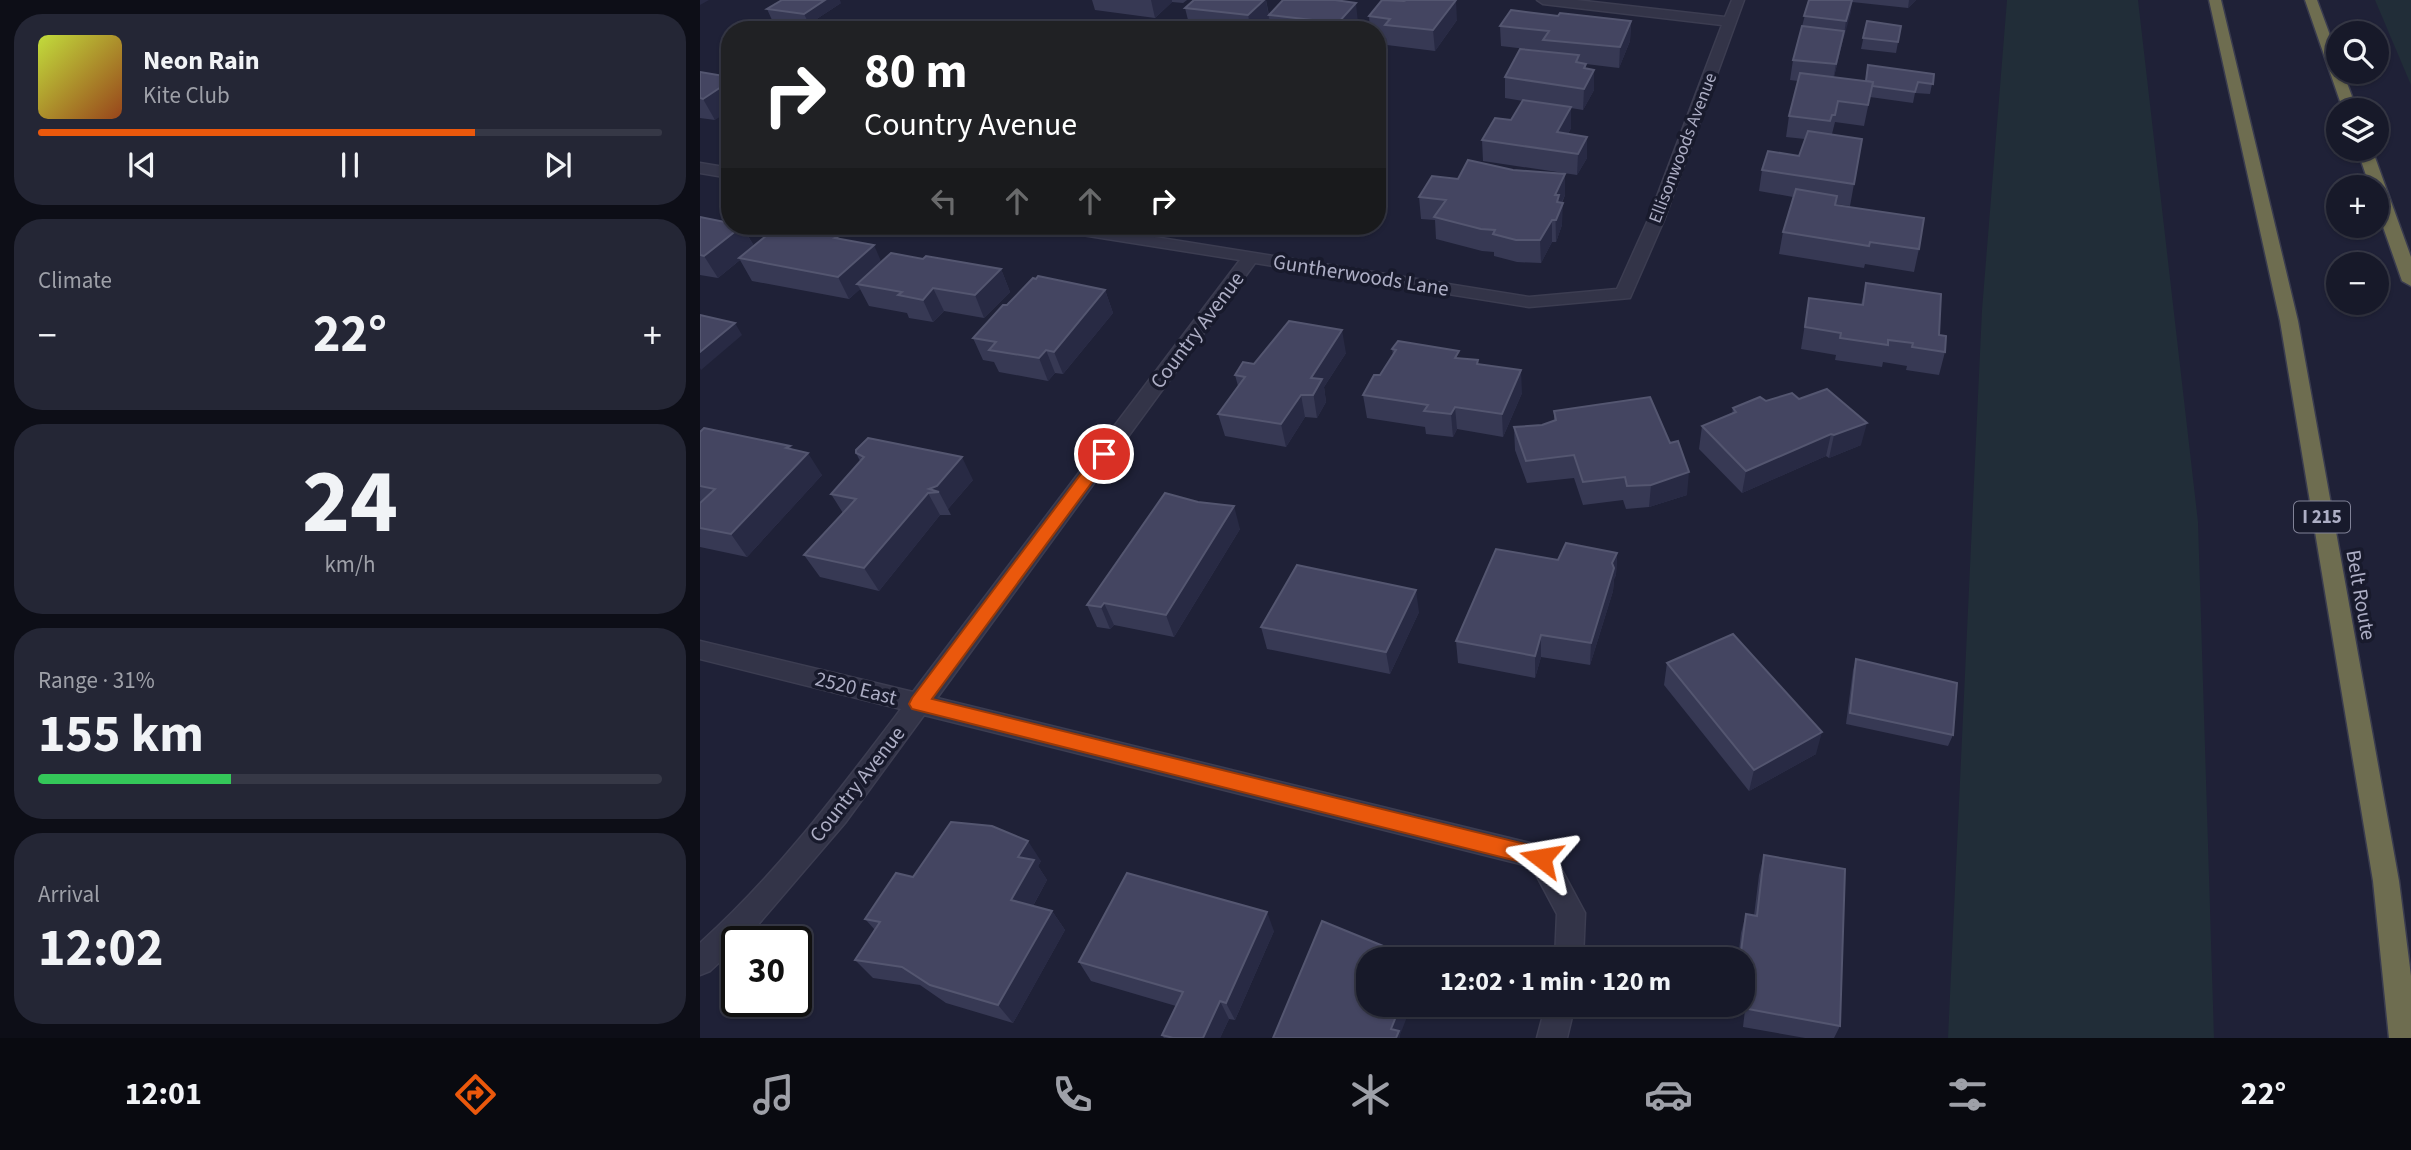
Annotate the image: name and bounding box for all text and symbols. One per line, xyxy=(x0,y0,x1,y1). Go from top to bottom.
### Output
map controls xyxy=(2326,21,2389,315)
button: search xyxy=(2326,21,2389,84)
text: 80 m xyxy=(864,37,968,107)
text: Neon Rain xyxy=(143,42,260,79)
icon: right xyxy=(749,49,840,140)
street label: Ellisonwoods Avenue xyxy=(1643,69,1723,227)
text: Kite Club xyxy=(143,79,230,112)
button: layers xyxy=(2326,98,2389,161)
text: Country Avenue xyxy=(864,102,1077,148)
icon: previous xyxy=(123,146,161,184)
icon: pause xyxy=(331,146,369,184)
icon: next xyxy=(539,146,577,184)
button: + xyxy=(2326,175,2389,238)
icon: left xyxy=(925,182,963,220)
icon: ahead xyxy=(998,182,1036,220)
icon: ahead xyxy=(1071,182,1109,220)
icon: right xyxy=(1144,182,1182,220)
street label: Guntherwoods Lane xyxy=(1271,246,1451,304)
button: − xyxy=(2326,252,2389,315)
text: Climate xyxy=(38,264,112,297)
street label: Country Avenue xyxy=(1143,265,1251,395)
text: 22° xyxy=(313,298,387,372)
text: − xyxy=(38,309,57,363)
text: + xyxy=(643,309,662,363)
pin xyxy=(1074,424,1134,484)
icon: arrive xyxy=(1085,435,1123,473)
text: 24 xyxy=(302,438,398,567)
road number: I 215 xyxy=(2294,502,2350,532)
street label: Belt Route xyxy=(2338,547,2384,643)
text: km/h xyxy=(324,548,376,581)
street label: 2520 East xyxy=(812,663,900,713)
text: Range · 31% xyxy=(38,664,155,697)
text: 155 km xyxy=(38,698,204,772)
street label: Country Avenue xyxy=(802,720,912,848)
position arrow xyxy=(1504,821,1578,895)
text: Arrival xyxy=(38,878,100,911)
text: 12:02 xyxy=(38,912,163,986)
speed limit sign: 30 xyxy=(721,926,812,1017)
text: 12:02 · 1 min · 120 m xyxy=(1440,963,1671,1000)
icon: directions xyxy=(451,1070,500,1119)
icon: music xyxy=(749,1070,798,1119)
icon: phone xyxy=(1048,1070,1097,1119)
icon: climate xyxy=(1346,1070,1395,1119)
icon: car xyxy=(1644,1070,1693,1119)
icon: filters xyxy=(1943,1070,1992,1119)
text: 12:01 xyxy=(125,1071,202,1117)
text: 22° xyxy=(2241,1071,2286,1117)

